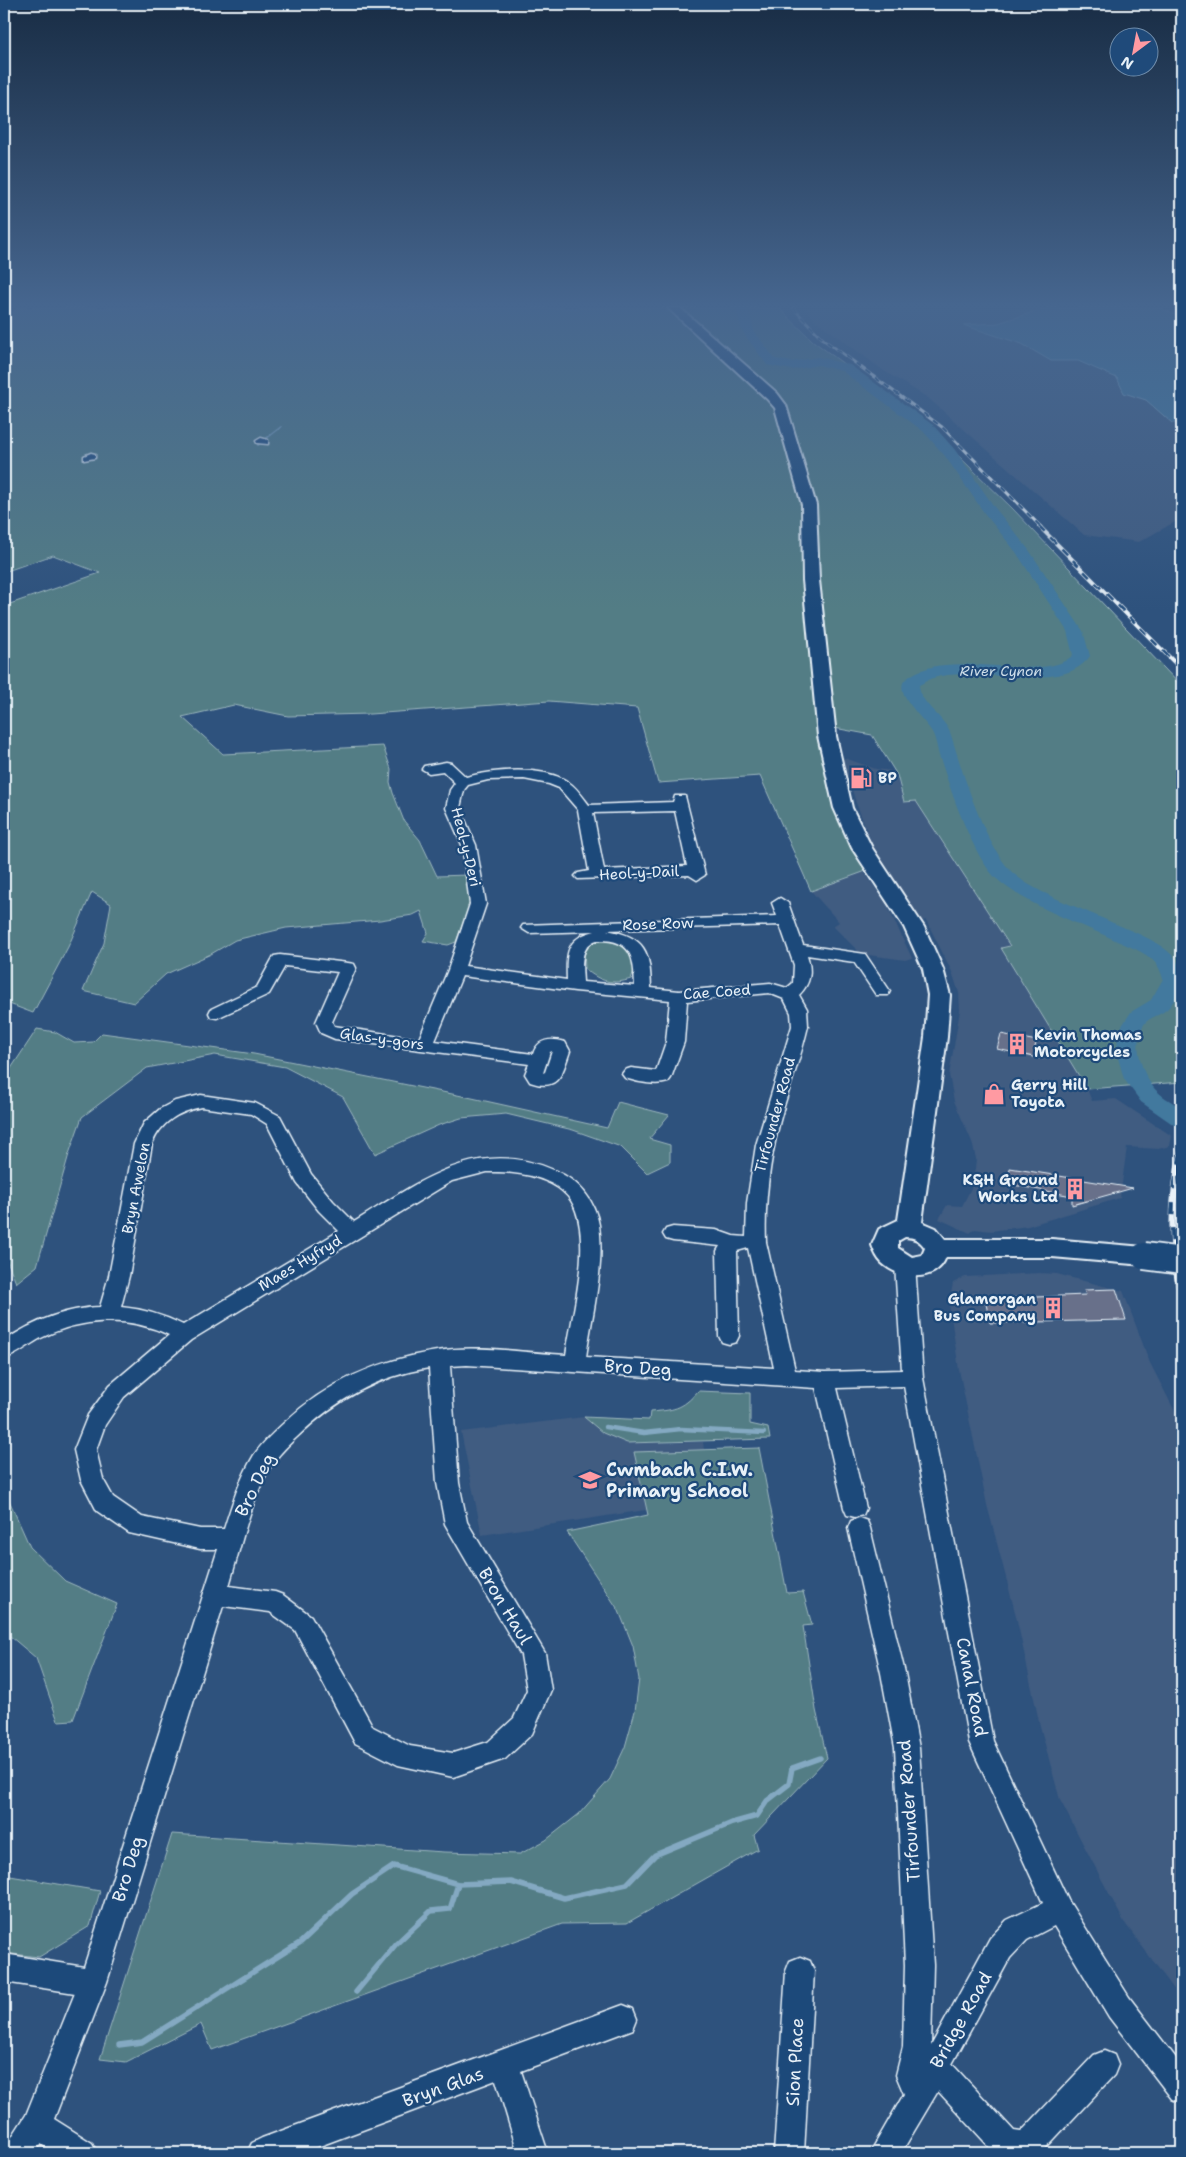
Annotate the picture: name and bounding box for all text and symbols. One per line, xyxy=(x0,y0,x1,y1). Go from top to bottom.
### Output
north arrow xyxy=(1108,28,1158,78)
text: N xyxy=(1118,52,1137,74)
water label: River Cynon xyxy=(960,662,1042,680)
fuel station icon: BP xyxy=(848,765,874,791)
place label: BP xyxy=(878,768,897,788)
street label: Heol-y-Deri xyxy=(446,805,486,889)
street label: Heol-y-Dail xyxy=(598,861,680,885)
street label: Rose Row xyxy=(622,913,694,935)
street label: Cae Coed xyxy=(683,980,752,1004)
street label: Glas-y-gors xyxy=(338,1023,426,1055)
place label: Kevin Thomas Motorcycles xyxy=(1034,1025,1142,1062)
building icon: Kevin Thomas Motorcycles xyxy=(1004,1031,1030,1057)
street label: Tirfounder Road xyxy=(750,1055,800,1175)
place label: Gerry Hill Toyota xyxy=(1011,1075,1088,1112)
shop icon: Gerry Hill Toyota xyxy=(981,1081,1007,1107)
street label: Bryn Awelon xyxy=(117,1141,155,1235)
place label: K&H Ground Works Ltd xyxy=(963,1170,1058,1207)
building icon: K&H Ground Works Ltd xyxy=(1062,1176,1088,1202)
street label: Maes Hyfryd xyxy=(255,1230,346,1296)
place label: Glamorgan Bus Company xyxy=(934,1289,1036,1326)
building icon: Glamorgan Bus Company xyxy=(1040,1295,1066,1321)
street label: Bro Deg xyxy=(603,1354,673,1382)
street label: Bro Deg xyxy=(229,1449,281,1521)
place label: Cwmbach C.I.W. Primary School xyxy=(606,1458,753,1503)
school or university icon: Cwmbach C.I.W. Primary School xyxy=(577,1467,603,1493)
street label: Bron Haul xyxy=(473,1563,538,1650)
street label: Canal Road xyxy=(951,1635,993,1739)
street label: Tirfounder Road xyxy=(892,1739,926,1883)
street label: Bro Deg xyxy=(107,1833,149,1905)
street label: Bridge Road xyxy=(925,1967,997,2073)
street label: Sion Place xyxy=(781,2017,809,2107)
street label: Bryn Glas xyxy=(399,2061,487,2113)

